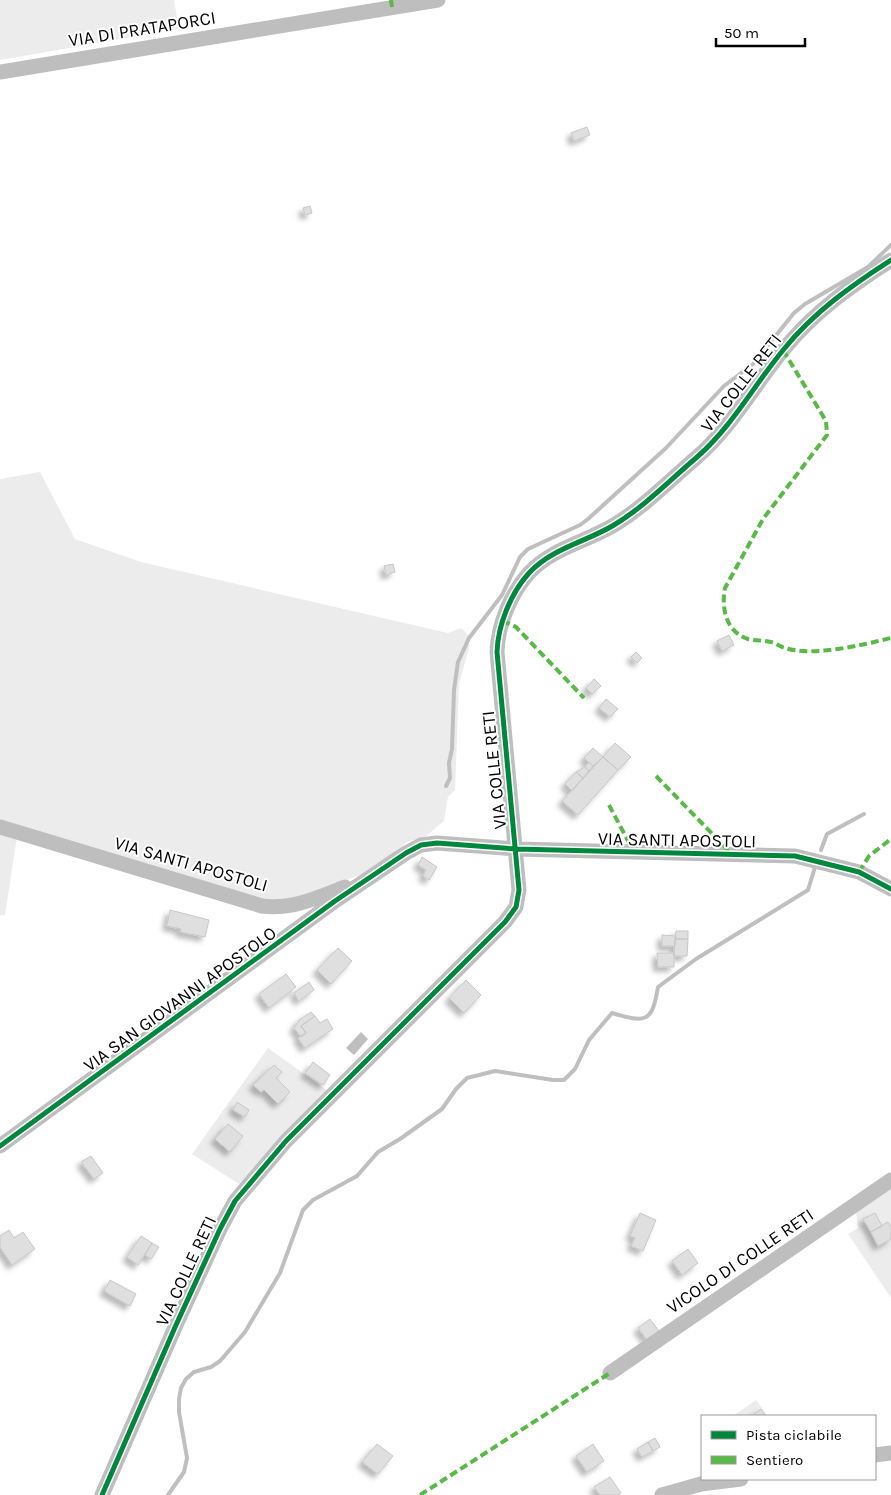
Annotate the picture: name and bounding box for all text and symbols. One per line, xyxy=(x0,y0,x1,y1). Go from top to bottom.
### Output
street label: VIA DI PRATAPORCI xyxy=(67,6,217,52)
scale bar xyxy=(716,15,805,47)
text: 50 m xyxy=(724,24,759,42)
street label: VIA COLLE RETI xyxy=(696,329,786,437)
street label: VIA COLLE RETI xyxy=(477,710,511,830)
street label: VIA SANTI APOSTOLI xyxy=(598,828,756,852)
street label: VIA SANTI APOSTOLI xyxy=(112,832,270,896)
street label: VIA SAN GIOVANNI APOSTOLO xyxy=(79,922,281,1076)
street label: VICOLO DI COLLE RETI xyxy=(662,1204,818,1318)
street label: VIA COLLE RETI xyxy=(151,1212,221,1330)
legend xyxy=(701,1415,876,1480)
text: Pista ciclabile xyxy=(746,1426,842,1444)
text: Sentiero xyxy=(746,1451,803,1469)

